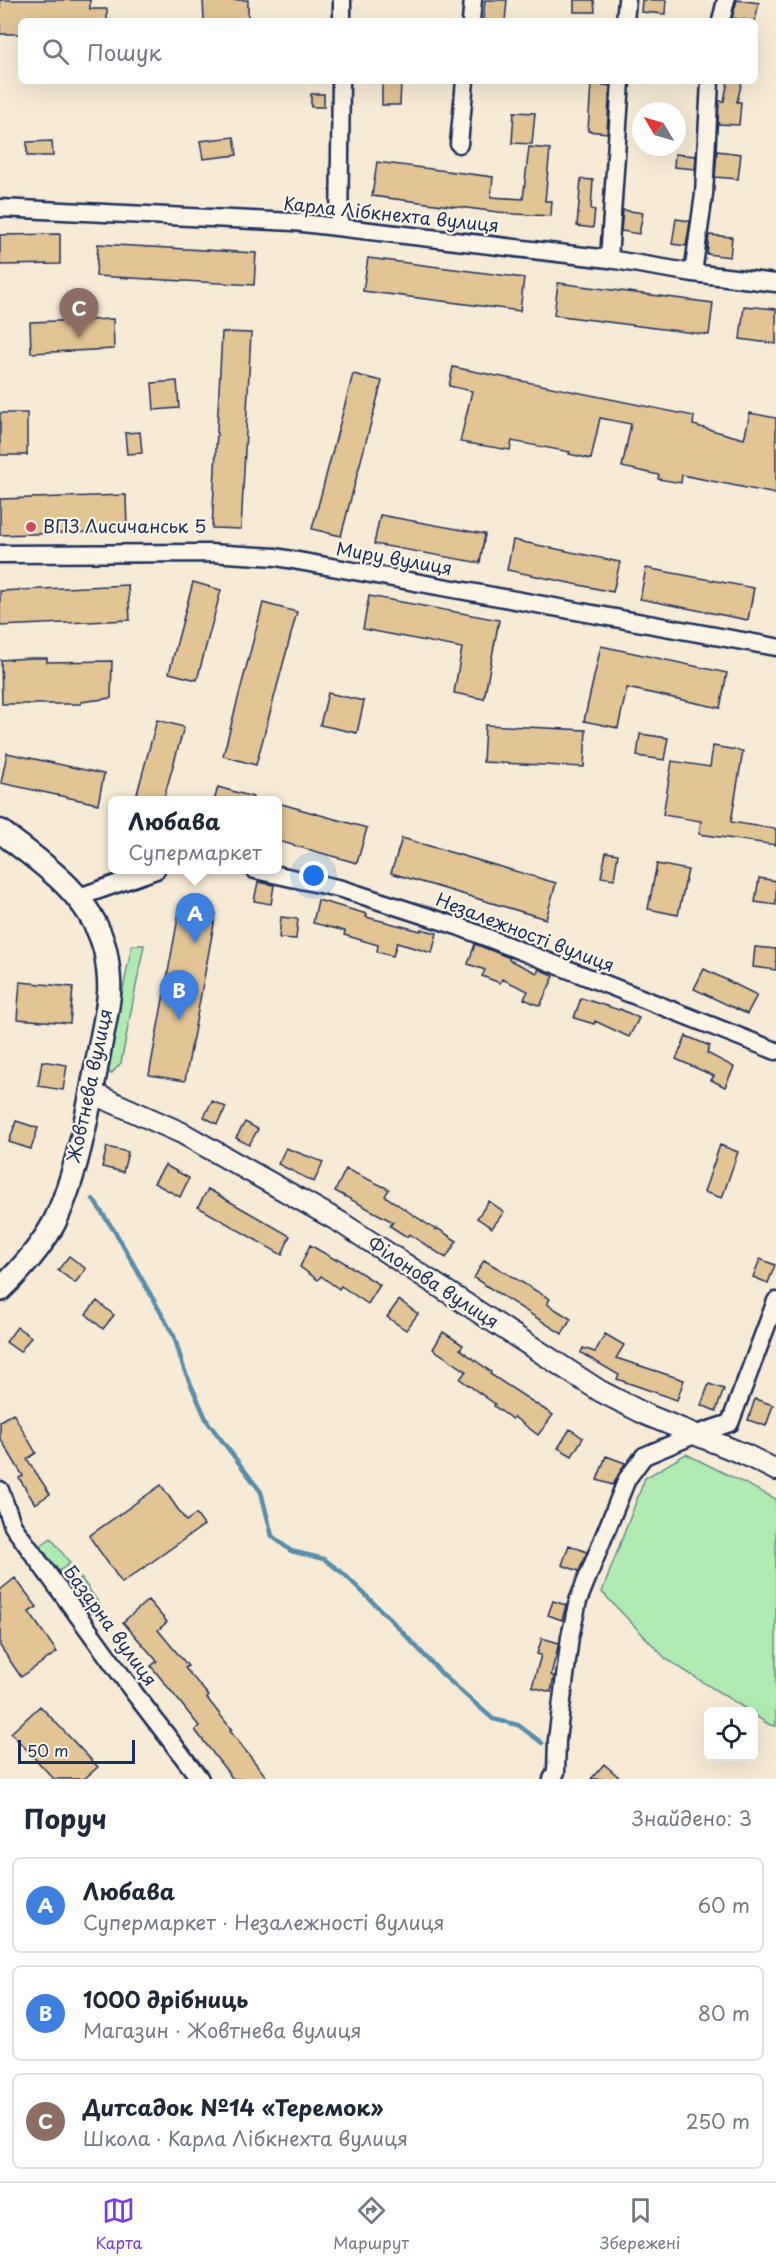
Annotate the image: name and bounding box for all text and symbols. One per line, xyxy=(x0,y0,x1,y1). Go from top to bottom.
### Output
search box xyxy=(18,18,758,84)
icon: search xyxy=(39,35,72,68)
text: Пошук xyxy=(87,35,162,68)
north arrow xyxy=(632,102,686,156)
street label: Карла Лібкнехта вулиця xyxy=(282,189,500,238)
pin: C xyxy=(60,288,98,338)
place label: ВПЗ Лисичанськ 5 xyxy=(43,512,206,539)
marker: ВПЗ Лисичанськ 5 xyxy=(24,520,38,534)
street label: Миру вулиця xyxy=(334,534,454,581)
popup xyxy=(108,796,282,874)
text: Любава xyxy=(128,804,220,837)
text: Супермаркет xyxy=(128,837,262,867)
your location xyxy=(299,861,328,890)
street label: Незалежності вулиця xyxy=(432,885,619,978)
pin: A xyxy=(176,894,214,943)
pin: B xyxy=(160,970,198,1020)
street label: Жовтнева вулиця xyxy=(59,1006,118,1165)
street label: Філонова вулиця xyxy=(363,1229,505,1334)
street label: Базарна вулиця xyxy=(58,1559,164,1691)
map controls xyxy=(704,1707,758,1761)
button: locate xyxy=(704,1707,758,1761)
scale bar xyxy=(18,1737,135,1764)
text: 50 m xyxy=(27,1738,68,1762)
text: Поруч xyxy=(24,1799,107,1838)
text: Знайдено: 3 xyxy=(632,1803,752,1833)
text: Любава xyxy=(83,1874,175,1907)
text: A xyxy=(38,1890,53,1920)
text: 60 m xyxy=(698,1890,750,1920)
text: Супермаркет · Незалежності вулиця xyxy=(83,1907,445,1937)
text: 1000 дрібниць xyxy=(83,1982,248,2015)
text: B xyxy=(39,1998,52,2028)
text: 80 m xyxy=(698,1998,750,2028)
text: Магазин · Жовтнева вулиця xyxy=(83,2015,362,2045)
text: Дитсадок №14 «Теремок» xyxy=(83,2090,383,2123)
text: C xyxy=(38,2106,53,2136)
text: 250 m xyxy=(686,2106,750,2136)
text: Школа · Карла Лібкнехта вулиця xyxy=(83,2123,408,2153)
tab: Карта xyxy=(95,2194,142,2254)
tab: Маршрут xyxy=(333,2194,409,2254)
tab: Збережені xyxy=(600,2194,681,2254)

